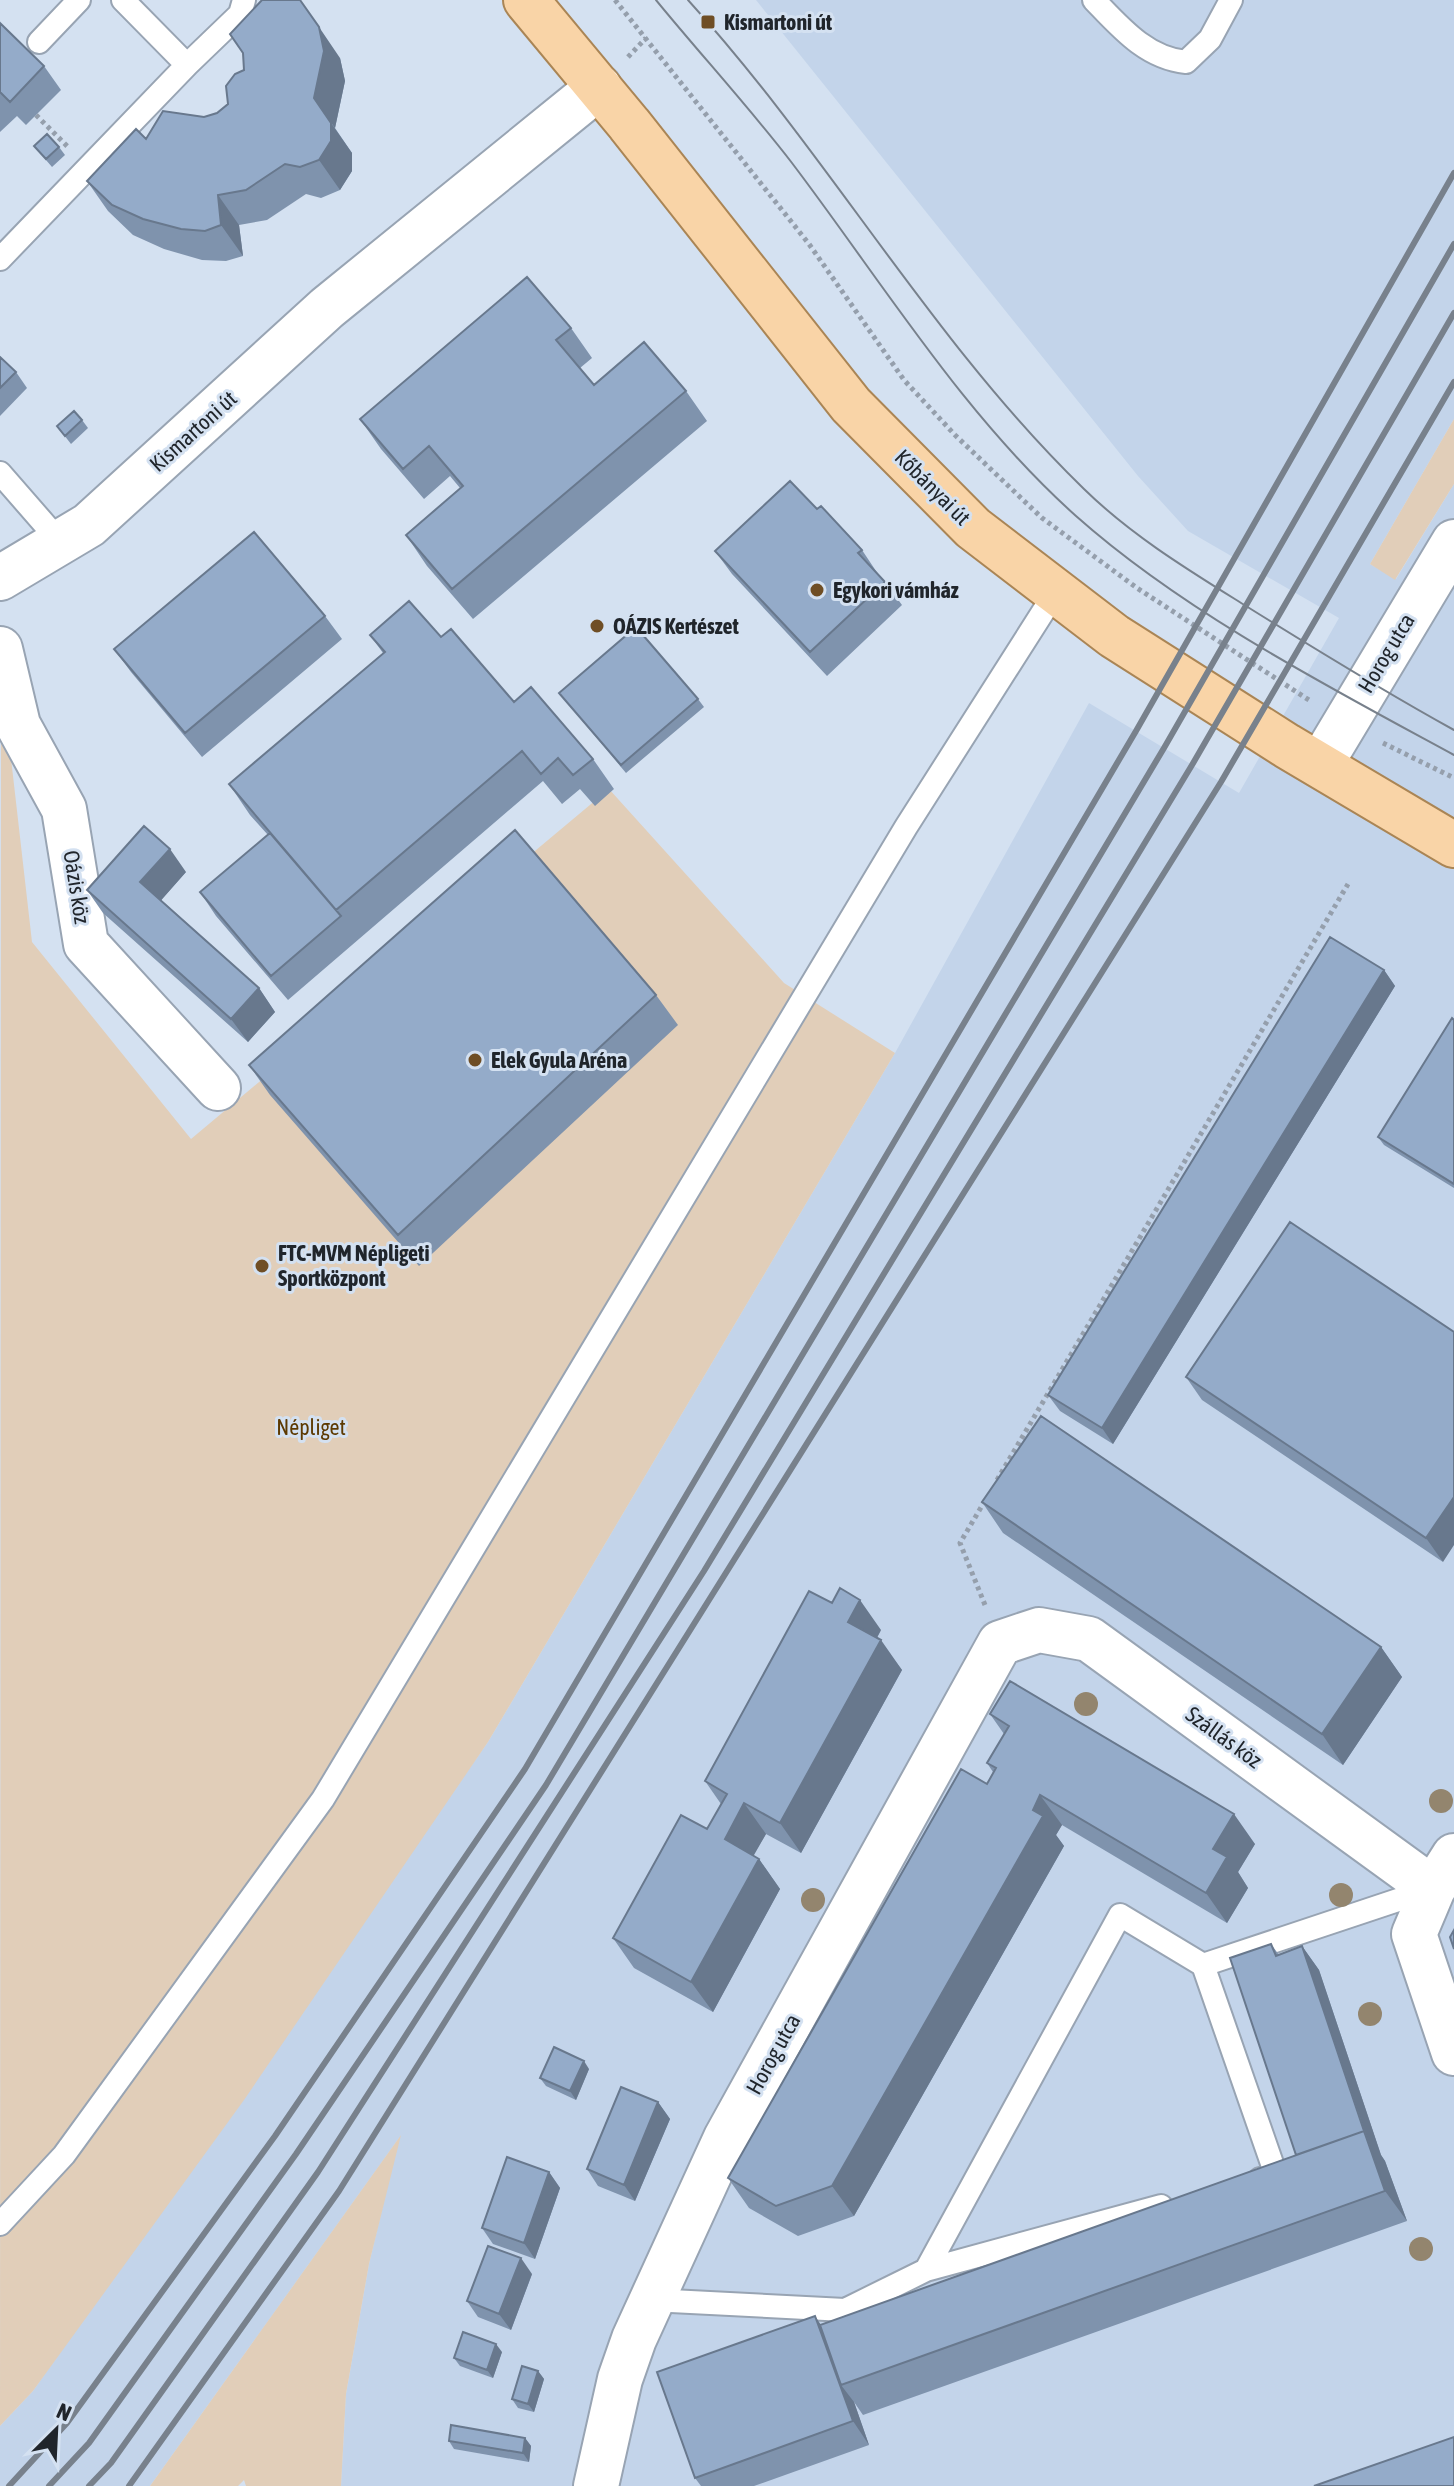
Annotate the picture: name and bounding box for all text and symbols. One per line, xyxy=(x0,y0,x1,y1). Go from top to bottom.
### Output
place label: Kismartoni út xyxy=(724,9,833,35)
marker: Kismartoni út xyxy=(699,13,717,31)
street label: Kismartoni út xyxy=(144,385,242,477)
street label: Kőbányai út xyxy=(890,444,976,530)
place label: Egykori vámház xyxy=(833,577,959,603)
marker: Egykori vámház xyxy=(808,581,826,599)
street label: Horog utca xyxy=(1352,609,1420,697)
place label: OÁZIS Kertészet xyxy=(613,613,740,639)
marker: OÁZIS Kertészet xyxy=(588,617,606,635)
street label: Oázis köz xyxy=(58,848,96,926)
place label: Elek Gyula Aréna xyxy=(491,1047,627,1073)
marker: Elek Gyula Aréna xyxy=(466,1051,484,1069)
place label: FTC-MVM Népligeti Sportközpont xyxy=(278,1240,429,1291)
marker: FTC-MVM Népligeti Sportközpont xyxy=(253,1257,271,1275)
park label: Népliget xyxy=(276,1414,346,1440)
street label: Szállás köz xyxy=(1181,1701,1267,1773)
street label: Horog utca xyxy=(740,2009,806,2099)
north arrow xyxy=(16,2390,96,2470)
text: N xyxy=(53,2397,75,2426)

